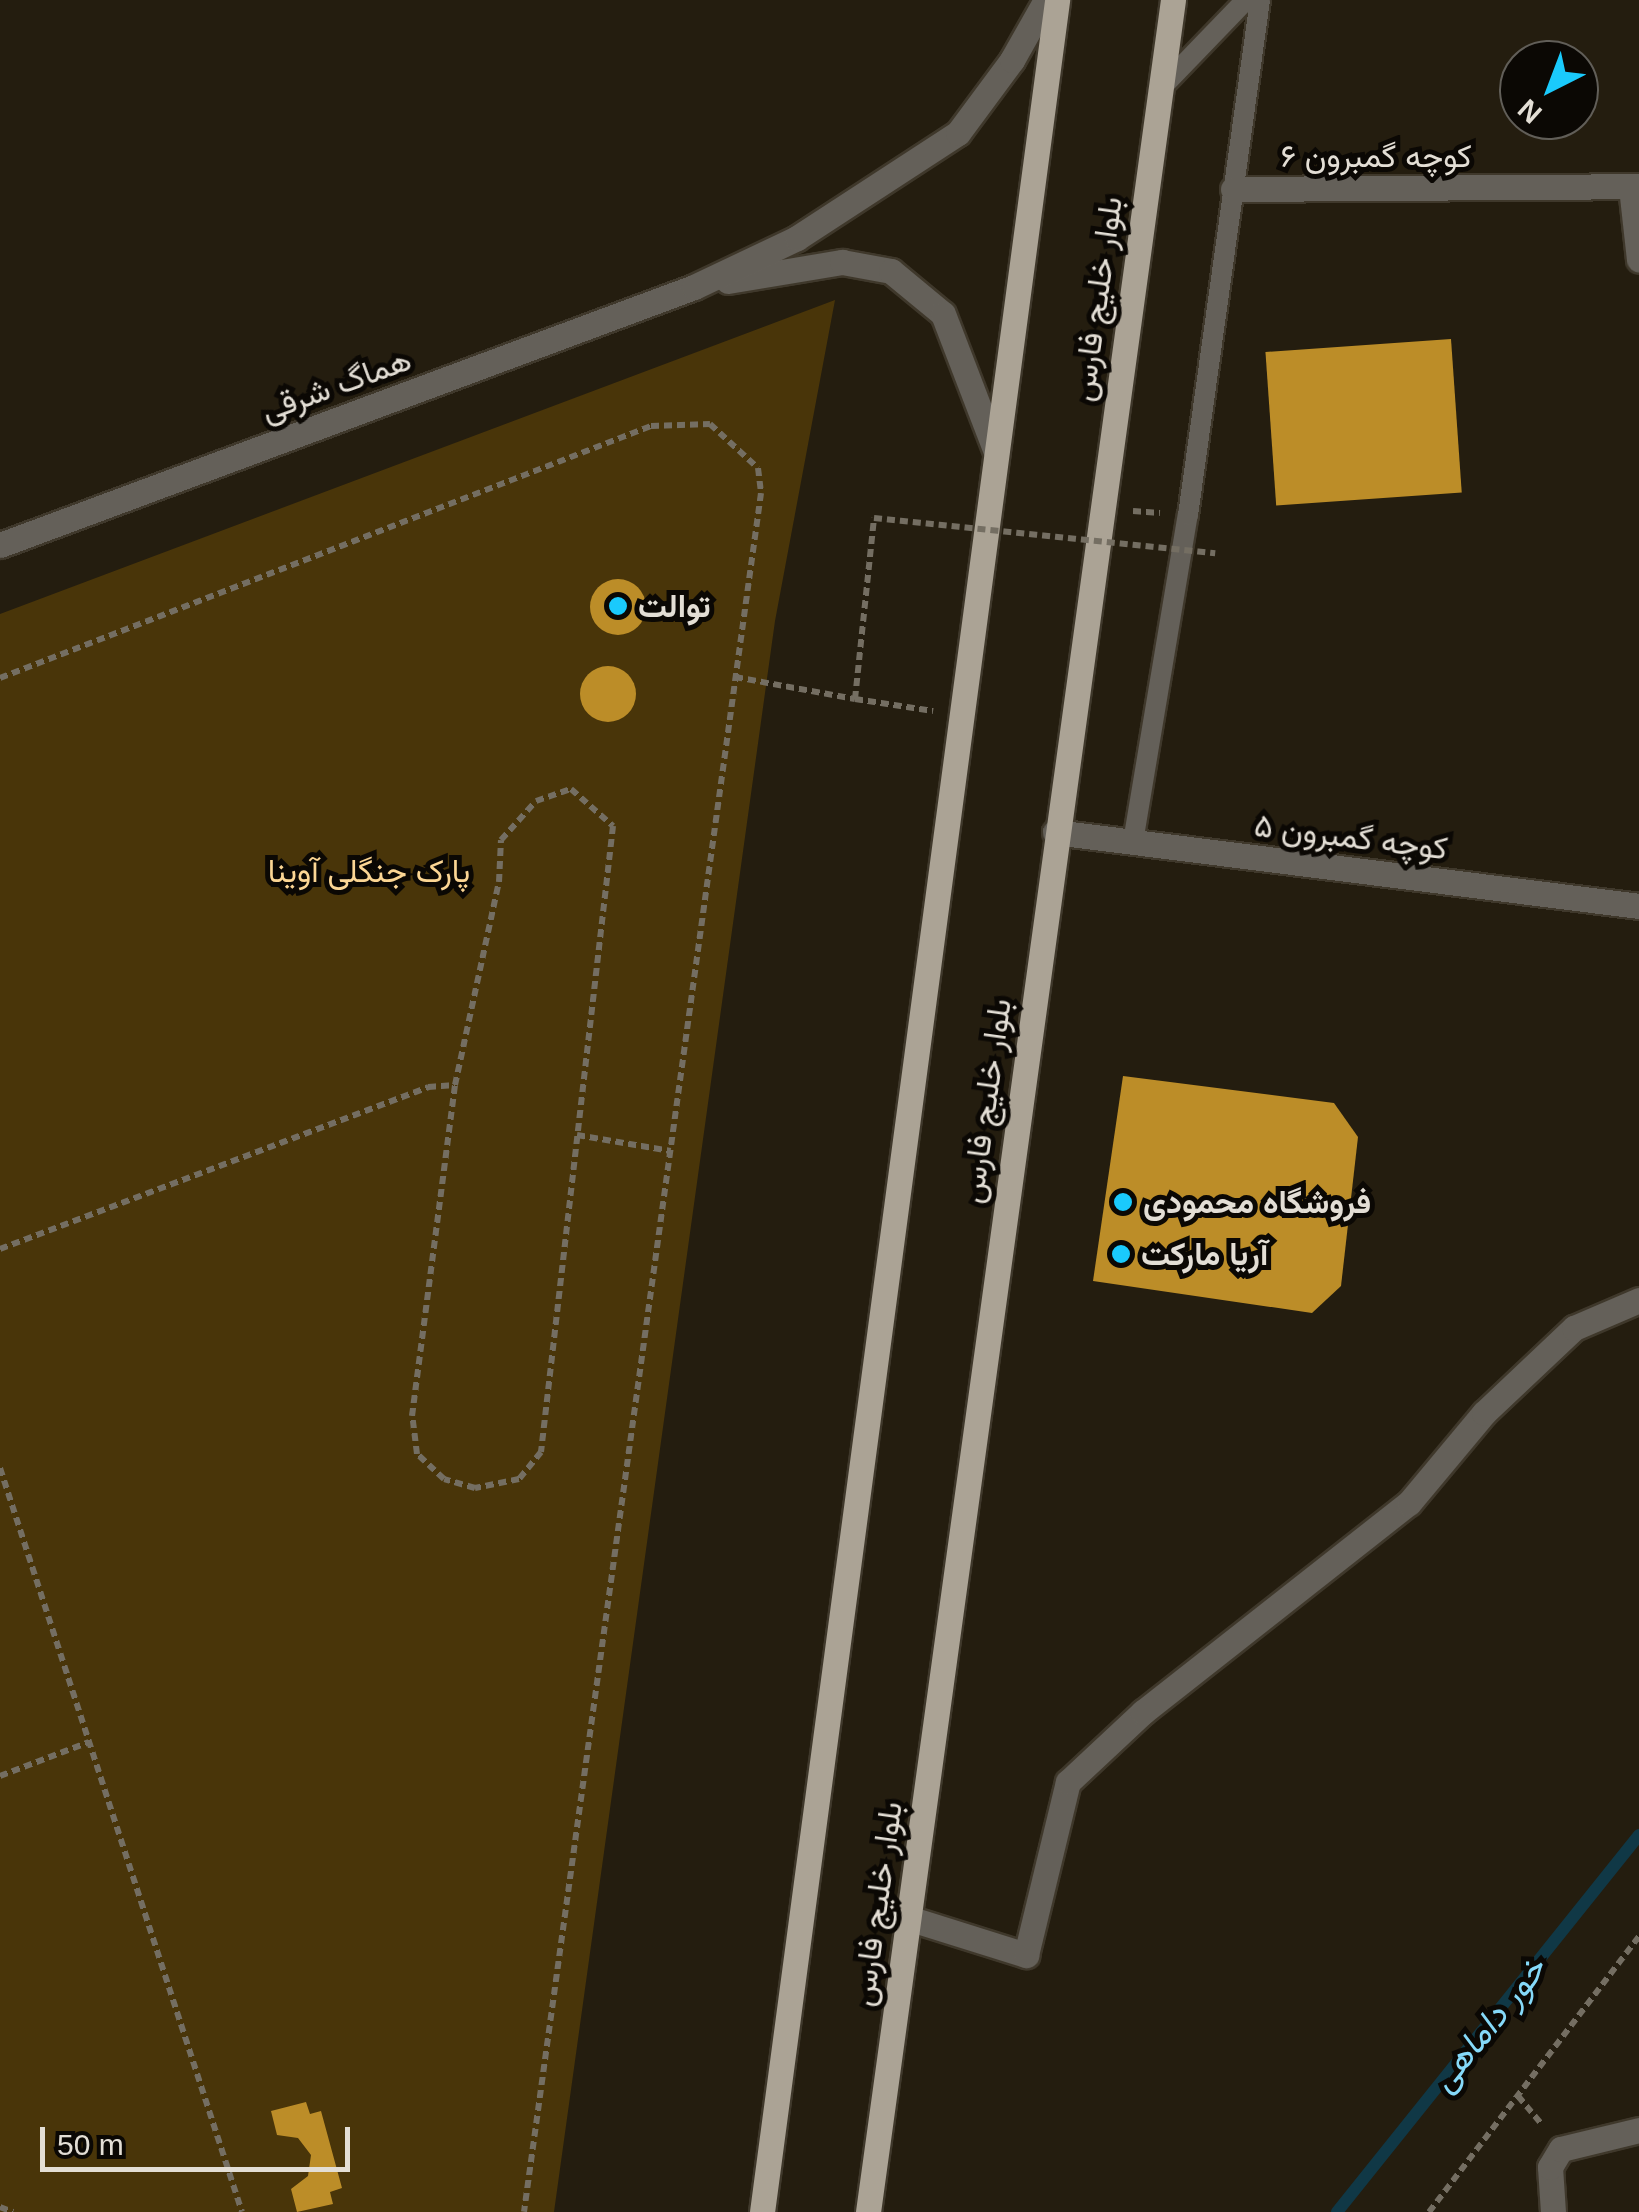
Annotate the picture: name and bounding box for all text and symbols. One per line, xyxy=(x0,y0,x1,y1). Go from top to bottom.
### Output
north arrow xyxy=(1499,40,1599,140)
text: N xyxy=(1512,93,1548,129)
street label: کوچه گمبرون ۶ xyxy=(1280,137,1472,175)
street label: بلوار خلیج فارس xyxy=(1064,194,1130,404)
street label: هماگ شرقی xyxy=(256,340,416,430)
place label: توالت xyxy=(638,587,711,625)
marker: توالت xyxy=(607,595,629,617)
street label: کوچه گمبرون ۵ xyxy=(1252,806,1450,868)
park label: پارک جنگلی آوینا xyxy=(268,852,470,890)
street label: بلوار خلیج فارس xyxy=(953,996,1019,1206)
place label: فروشگاه محمودی xyxy=(1143,1183,1371,1221)
marker: فروشگاه محمودی xyxy=(1112,1191,1134,1213)
place label: آریا مارکت xyxy=(1141,1235,1268,1273)
marker: آریا مارکت xyxy=(1110,1243,1132,1265)
street label: بلوار خلیج فارس xyxy=(844,1799,910,2009)
water label: خور داماهی xyxy=(1421,1948,1555,2100)
scale bar xyxy=(45,2107,355,2169)
text: 50 m xyxy=(57,2128,124,2161)

